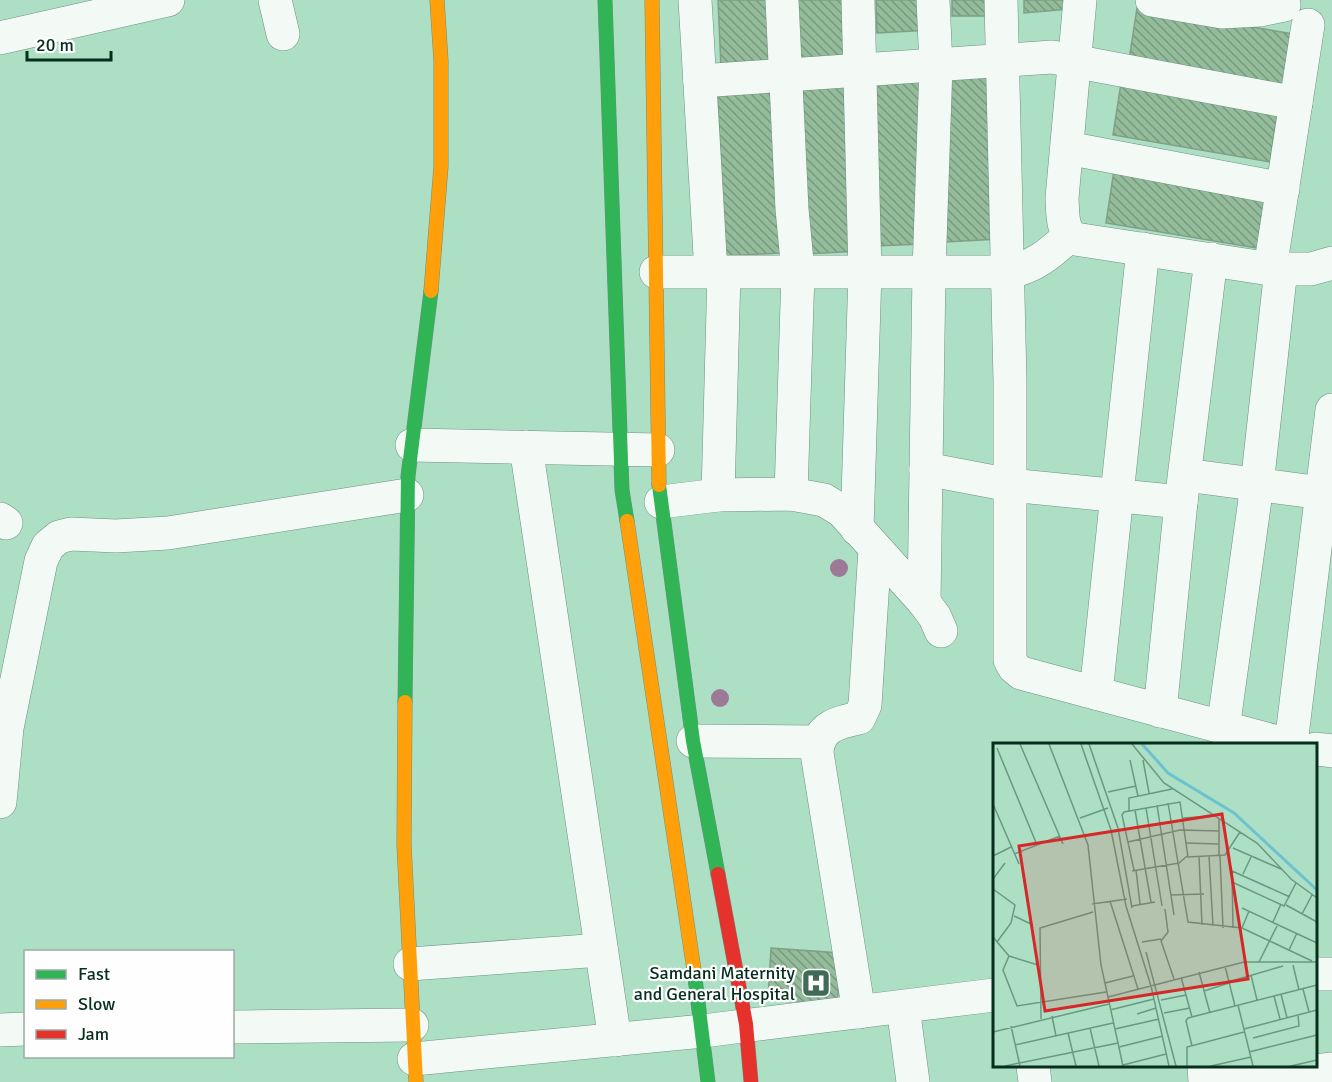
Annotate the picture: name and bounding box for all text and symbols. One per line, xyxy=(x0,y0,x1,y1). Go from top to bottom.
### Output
scale bar xyxy=(27,24,111,62)
text: 20 m xyxy=(36,34,74,56)
inset map xyxy=(993,743,1317,1067)
legend xyxy=(24,950,234,1058)
place label: Samdani Maternity and General Hospital xyxy=(634,962,796,1005)
text: Fast xyxy=(78,963,110,985)
hospital icon: Samdani Maternity and General Hospital xyxy=(800,967,832,999)
text: Slow xyxy=(78,993,115,1015)
text: Jam xyxy=(78,1023,109,1045)

